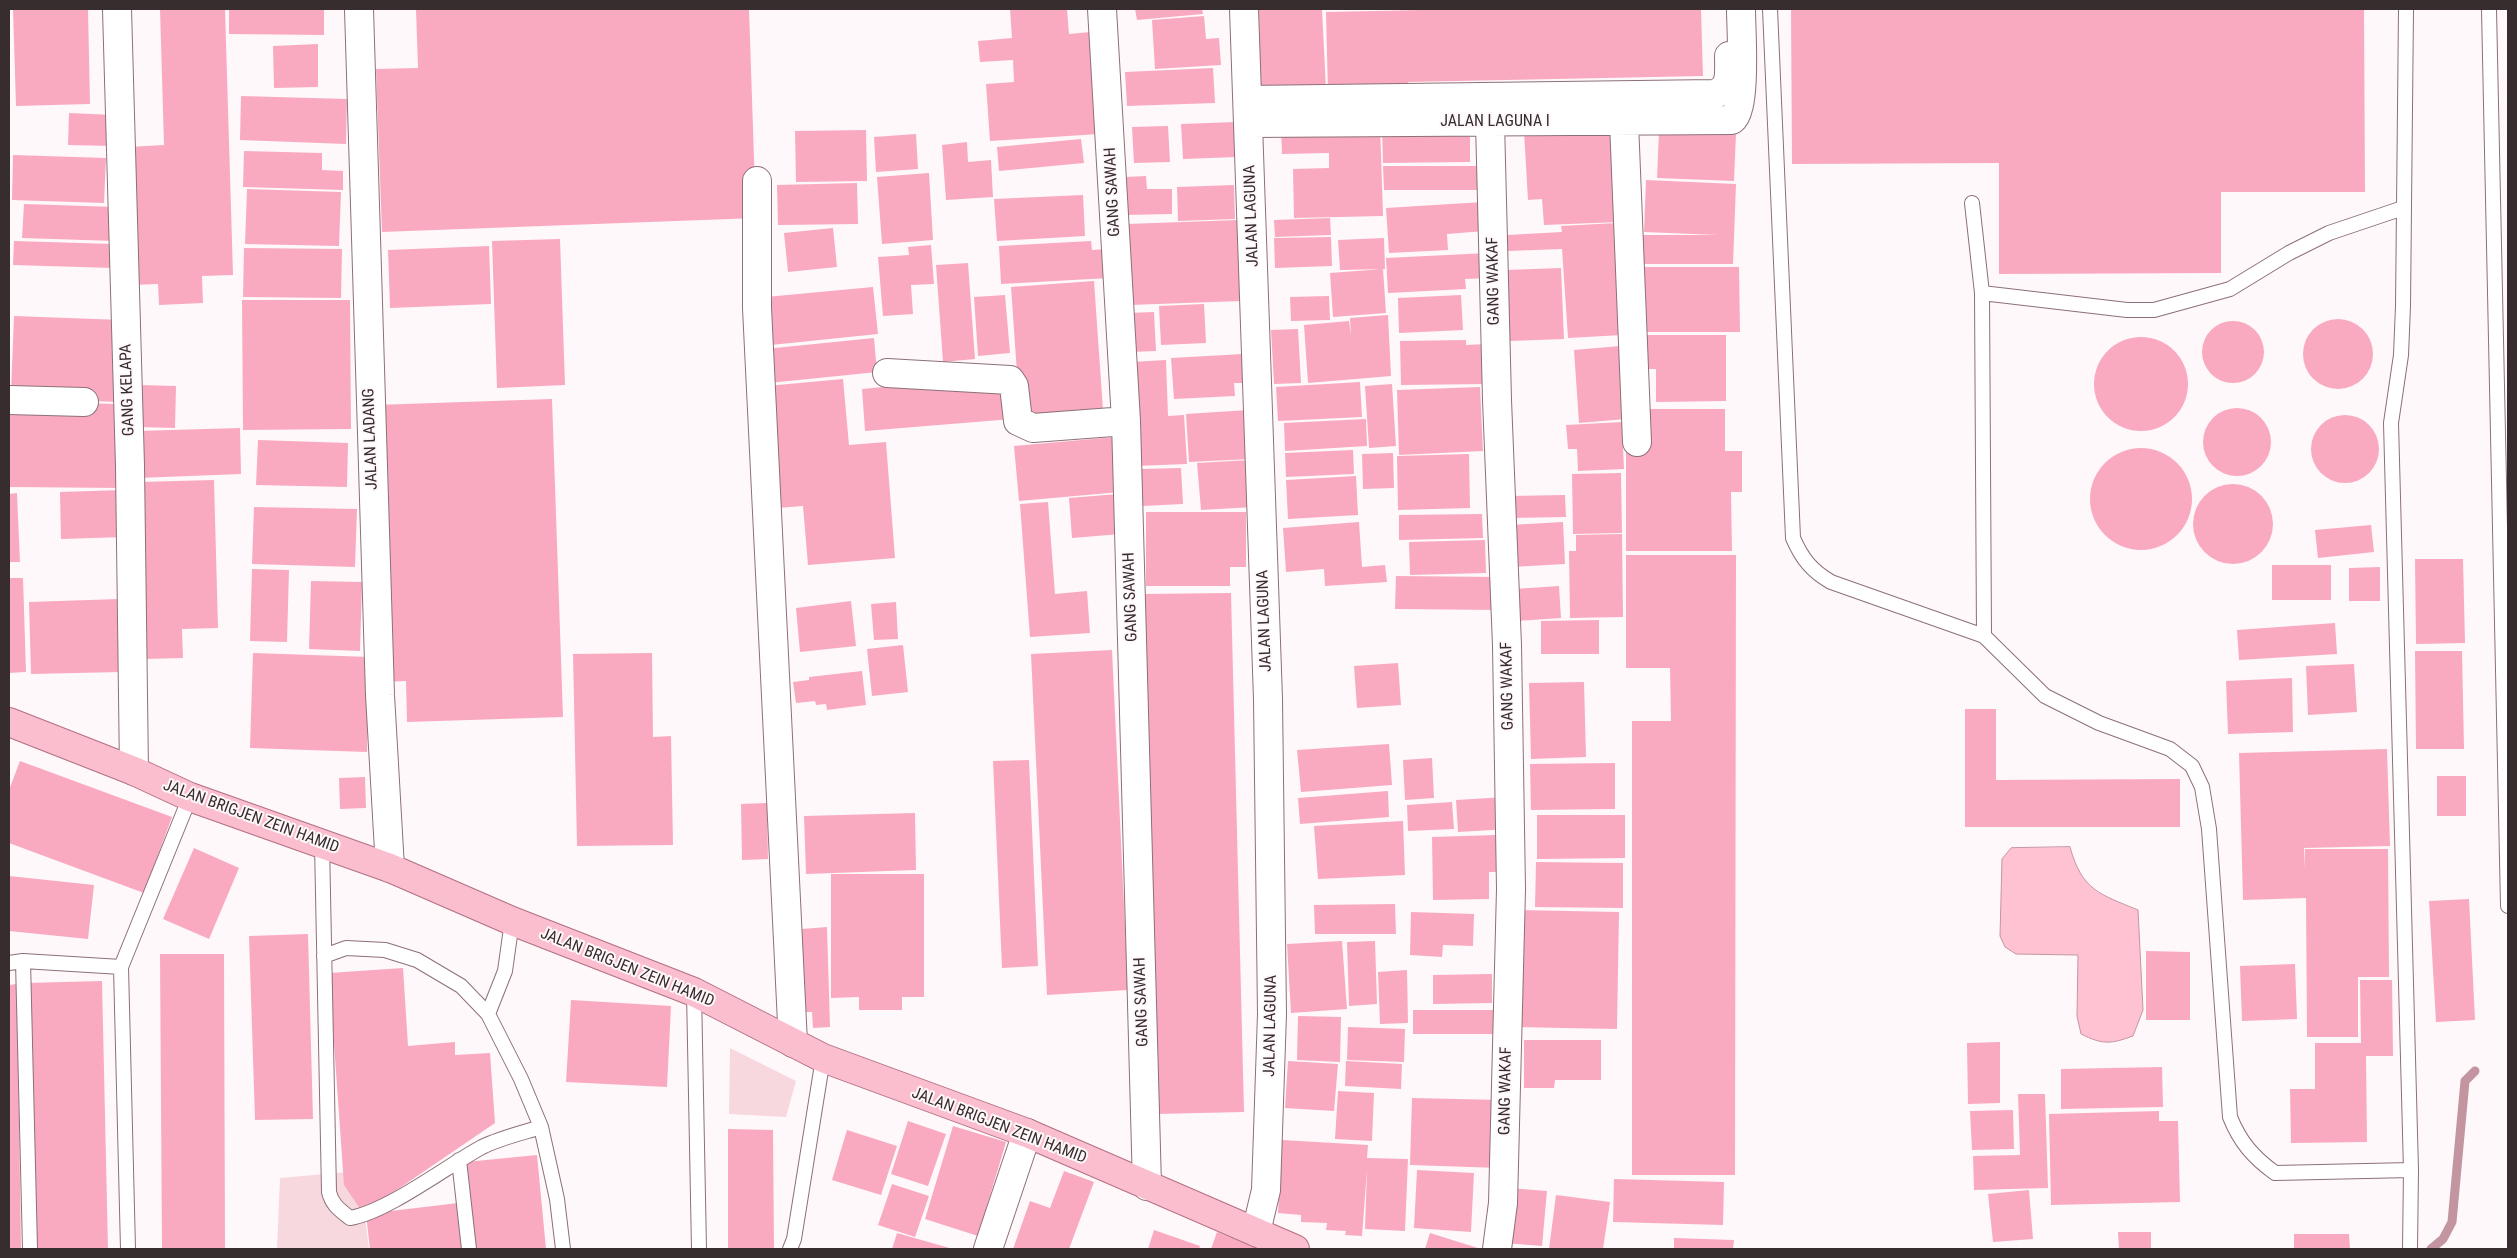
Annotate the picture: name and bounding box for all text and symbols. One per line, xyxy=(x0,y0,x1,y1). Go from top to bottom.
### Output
street label: JALAN LAGUNA I xyxy=(1440,112,1550,132)
street label: GANG SAWAH xyxy=(1101,147,1125,237)
street label: JALAN LAGUNA xyxy=(1241,165,1263,267)
street label: GANG WAKAF xyxy=(1484,237,1504,325)
street label: GANG KELAPA xyxy=(117,343,139,437)
street label: JALAN LADANG xyxy=(360,388,382,490)
street label: GANG SAWAH xyxy=(1120,552,1142,642)
street label: JALAN LAGUNA xyxy=(1254,570,1276,672)
street label: GANG WAKAF xyxy=(1498,642,1518,730)
street label: JALAN BRIGJEN ZEIN HAMID xyxy=(160,776,342,858)
street label: JALAN BRIGJEN ZEIN HAMID xyxy=(537,924,717,1012)
street label: GANG SAWAH xyxy=(1131,957,1153,1047)
street label: JALAN LAGUNA xyxy=(1261,975,1281,1077)
street label: GANG WAKAF xyxy=(1496,1047,1516,1135)
street label: JALAN BRIGJEN ZEIN HAMID xyxy=(909,1084,1089,1168)

